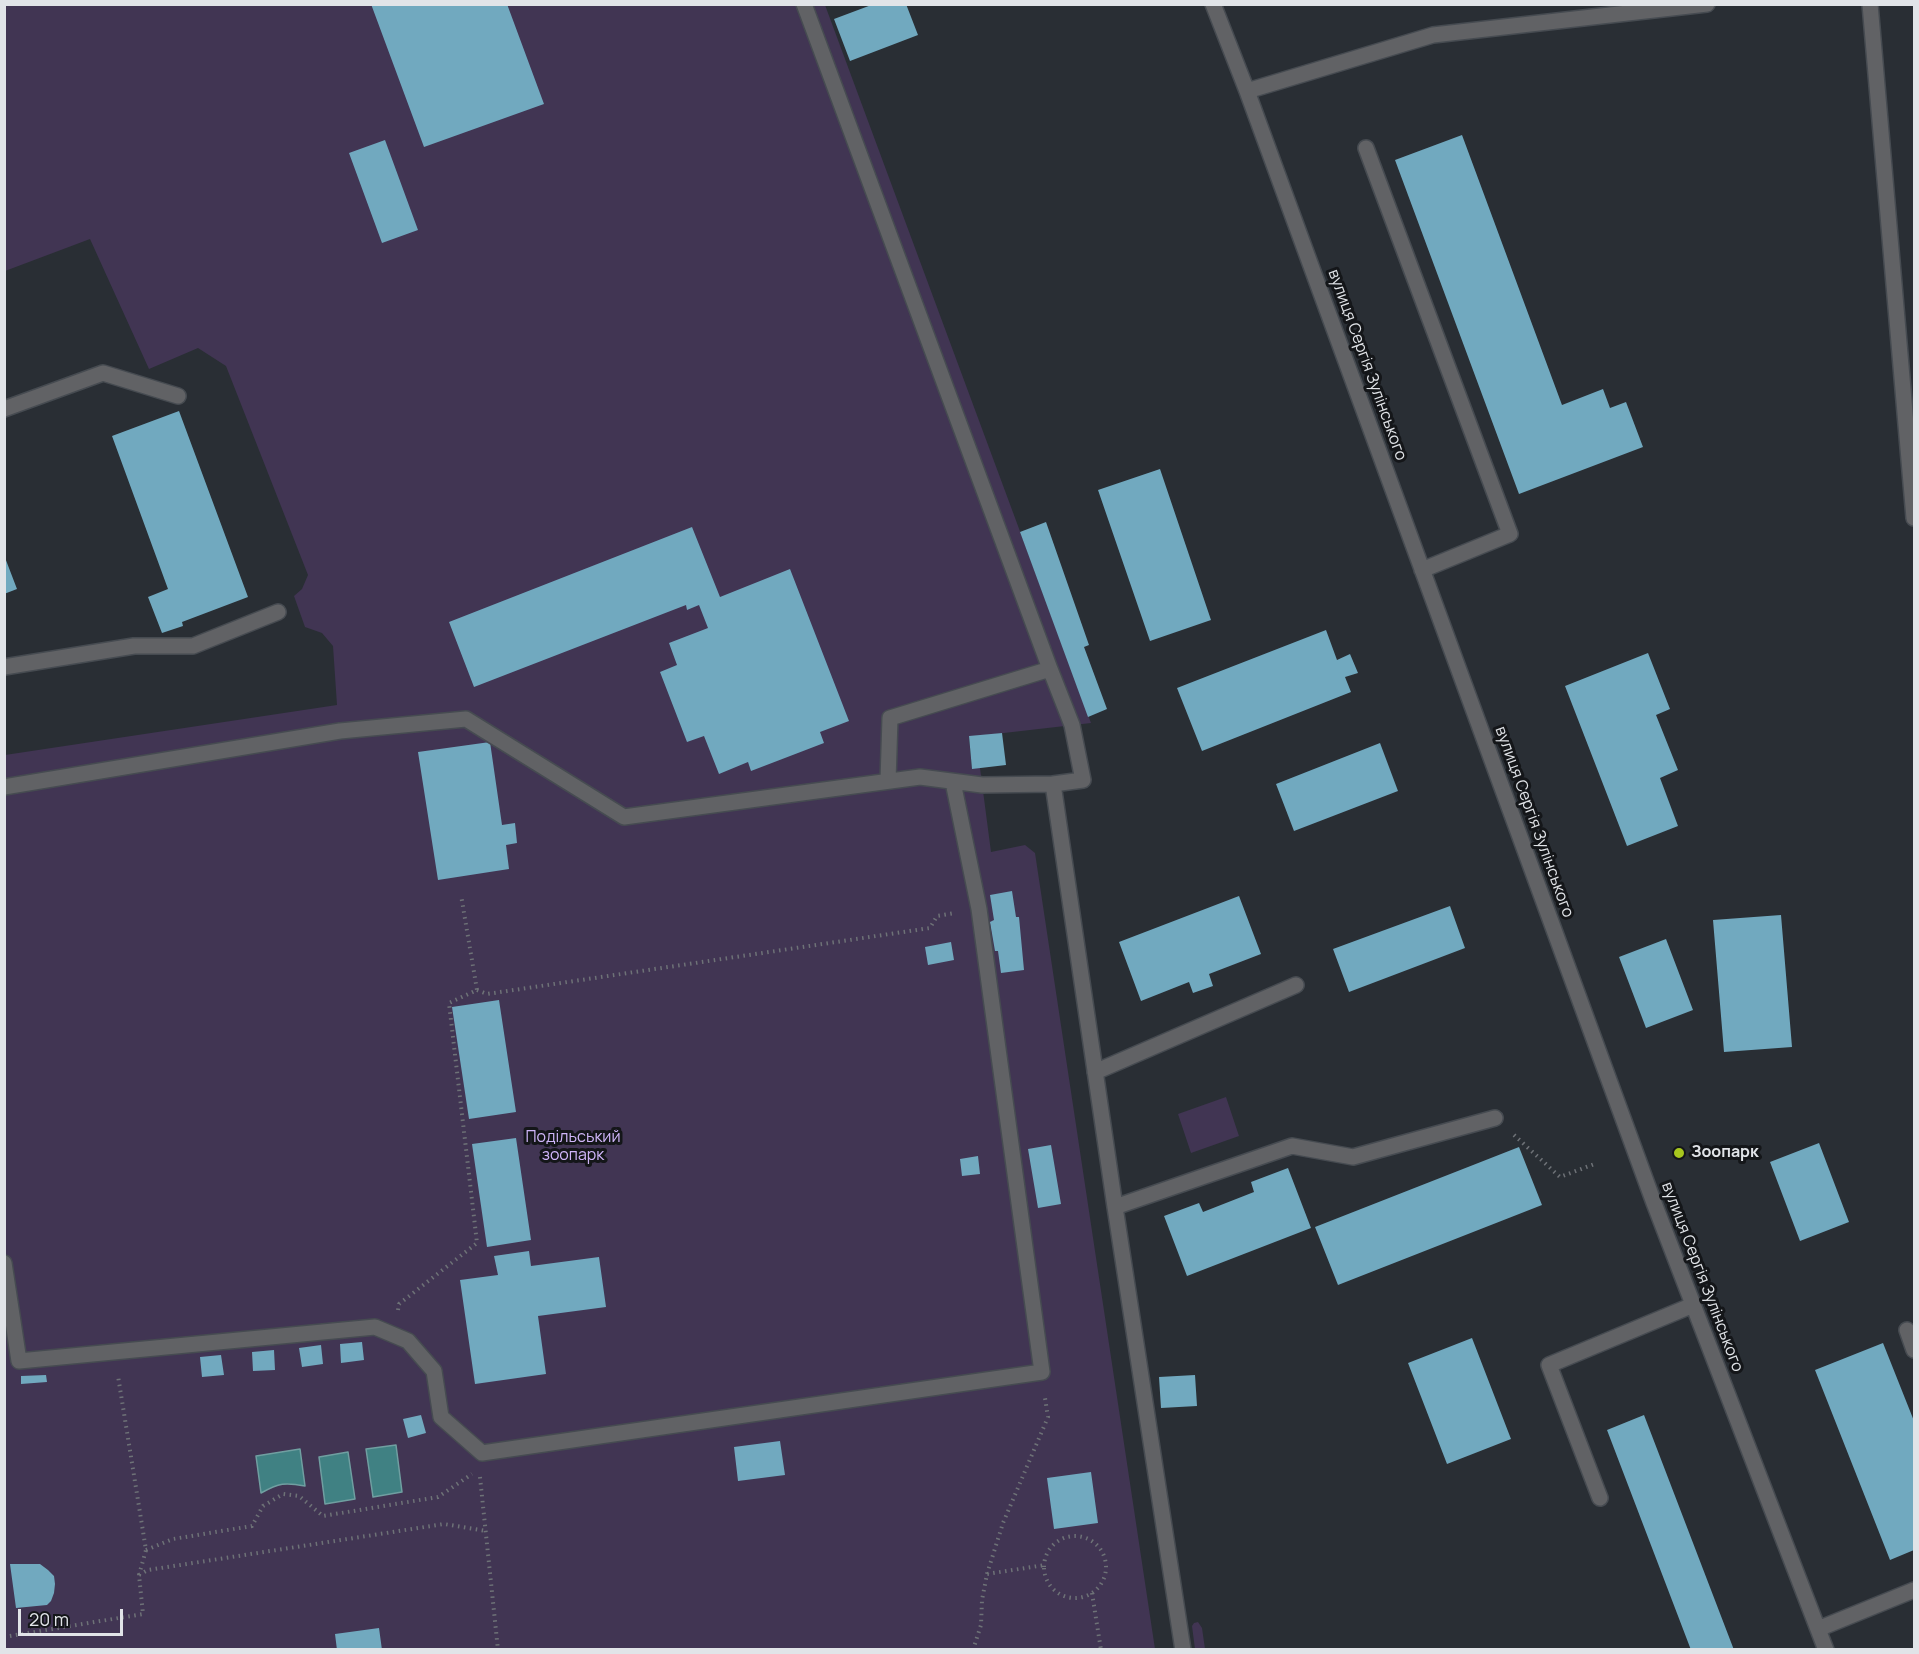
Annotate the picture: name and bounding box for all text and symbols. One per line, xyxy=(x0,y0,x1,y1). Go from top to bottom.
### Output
street label: вулиця Сергія Зулінського xyxy=(1323,267,1411,463)
street label: вулиця Сергія Зулінського xyxy=(1490,724,1578,920)
park label: Подільський зоопарк xyxy=(525,1128,621,1166)
place label: Зоопарк xyxy=(1691,1143,1759,1163)
marker: Зоопарк xyxy=(1672,1146,1686,1160)
street label: вулиця Сергія Зулінського xyxy=(1657,1179,1747,1375)
scale bar xyxy=(21,1597,126,1635)
text: 20 m xyxy=(29,1607,69,1631)

